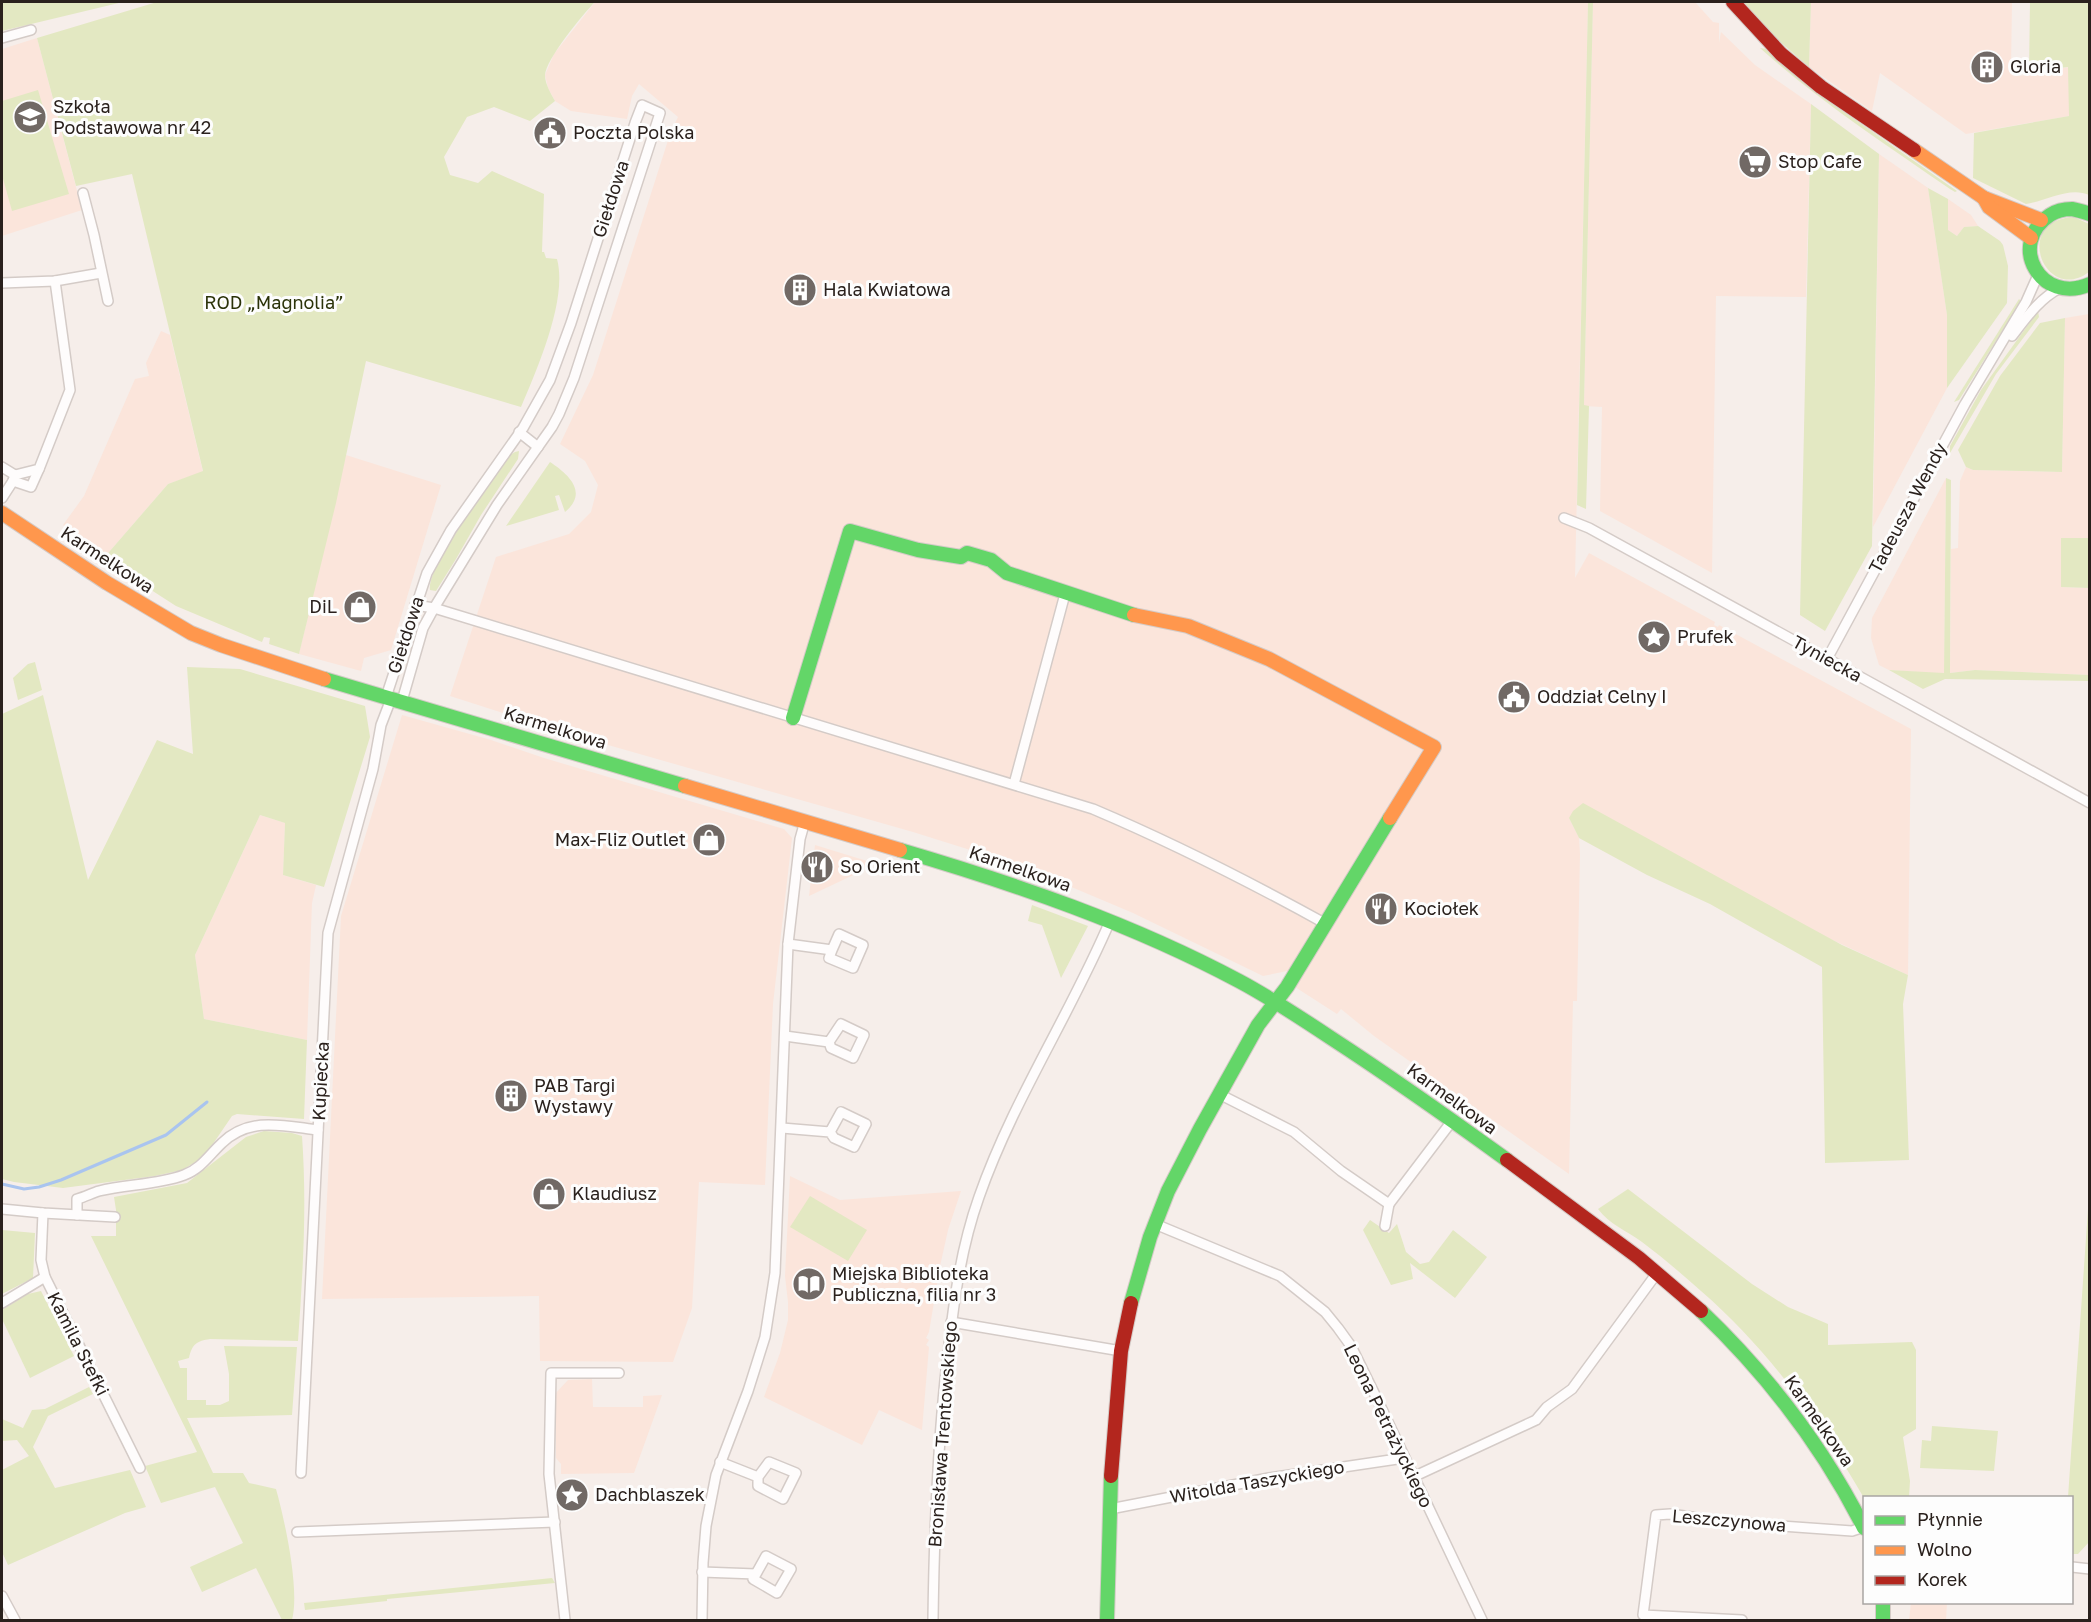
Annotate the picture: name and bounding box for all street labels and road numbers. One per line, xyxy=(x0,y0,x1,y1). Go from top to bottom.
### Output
street label: Giełdowa xyxy=(587,157,633,240)
street label: Tadeusza Wendy xyxy=(1863,438,1951,577)
street label: Karmelkowa xyxy=(57,521,158,597)
street label: Giełdowa xyxy=(382,593,428,676)
street label: Tyniecka xyxy=(1789,630,1866,686)
street label: Karmelkowa xyxy=(501,701,609,753)
street label: Karmelkowa xyxy=(966,840,1074,896)
street label: Kupiecka xyxy=(307,1041,333,1121)
street label: Karmelkowa xyxy=(1403,1058,1502,1138)
street label: Kamila Stefki xyxy=(43,1288,115,1399)
street label: Bronisława Trentowskiego xyxy=(923,1320,961,1548)
street label: Leona Petrażyckiego xyxy=(1340,1340,1438,1511)
street label: Karmelkowa xyxy=(1780,1371,1859,1470)
street label: Witolda Taszyckiego xyxy=(1168,1455,1346,1507)
street label: Leszczynowa xyxy=(1671,1504,1787,1536)

